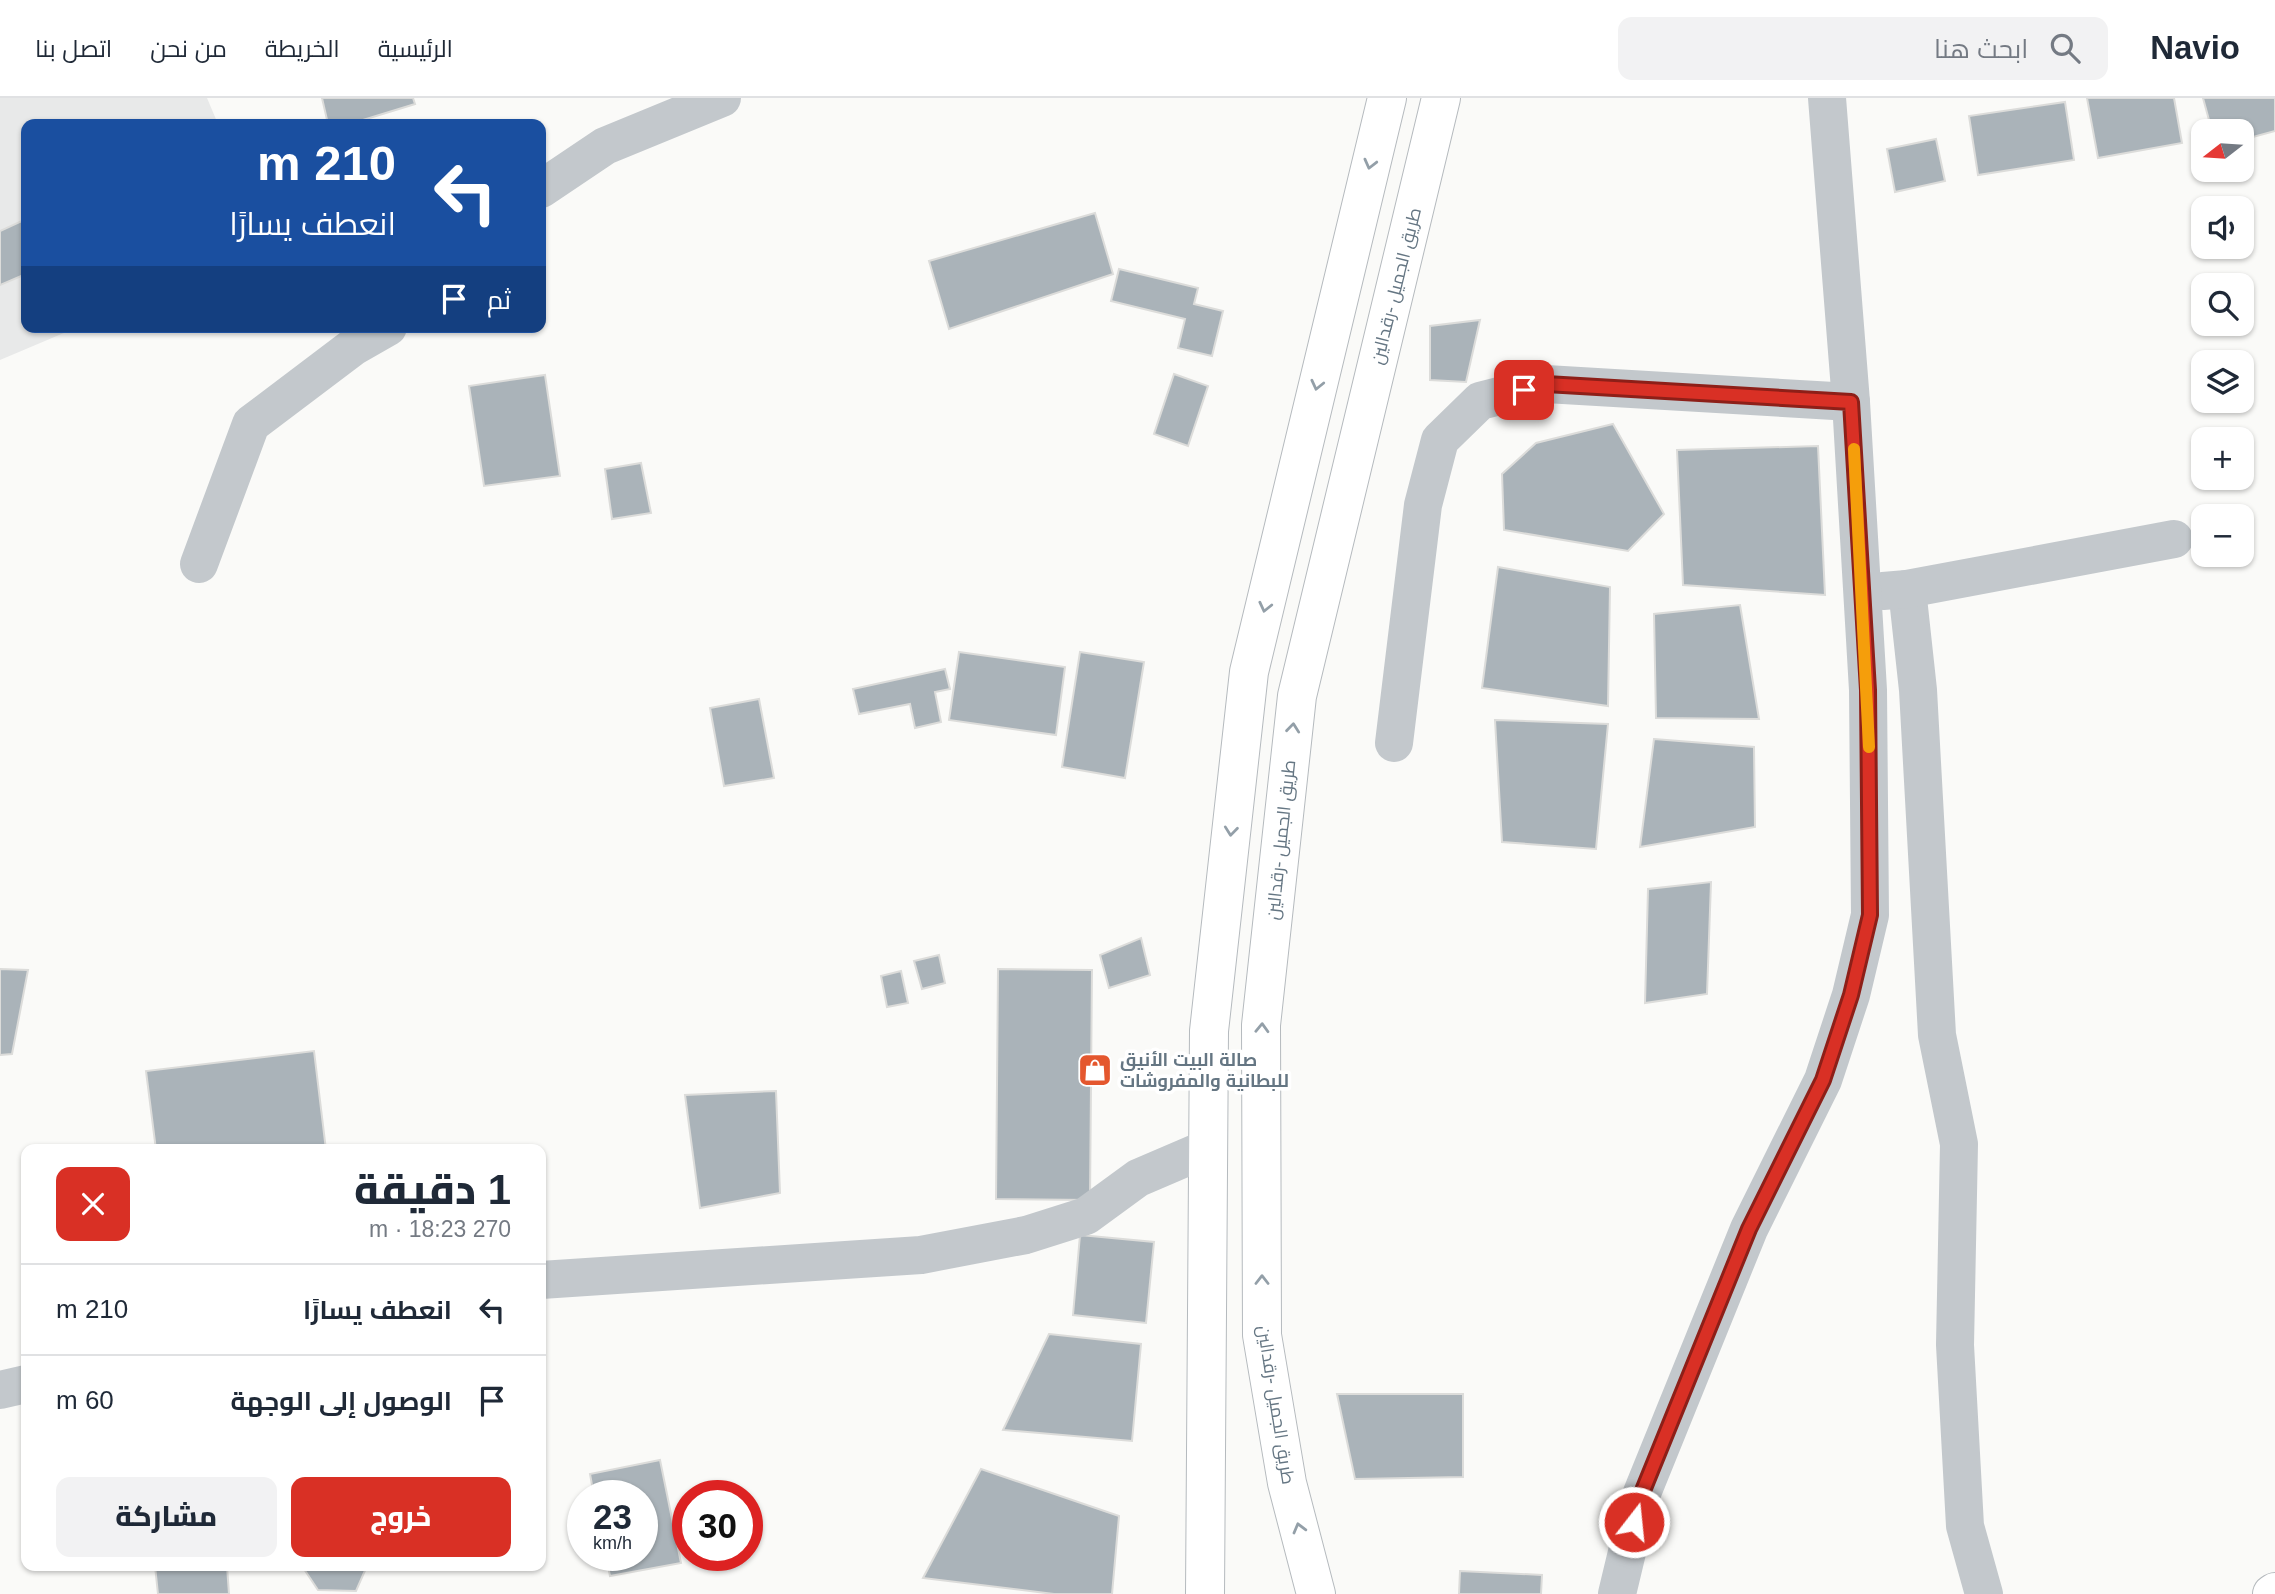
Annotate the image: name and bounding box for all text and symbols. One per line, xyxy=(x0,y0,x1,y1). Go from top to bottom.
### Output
search box xyxy=(1618,17,2108,80)
icon: search xyxy=(2046,29,2084,67)
text: Navio xyxy=(2150,29,2240,66)
text: ابحث هنا xyxy=(1934,34,2028,64)
text: اتصل بنا xyxy=(35,35,112,62)
text: من نحن xyxy=(150,35,227,62)
text: الخريطة xyxy=(265,35,340,62)
text: الرئيسية xyxy=(378,35,453,62)
north arrow xyxy=(2191,119,2254,182)
map controls xyxy=(2191,119,2254,567)
text: 210 m xyxy=(257,136,396,190)
icon: left xyxy=(420,147,511,238)
one-way arrow xyxy=(1364,158,1378,170)
button: sound xyxy=(2191,196,2254,259)
text: انعطف يسارًا xyxy=(229,206,396,242)
street label: طريق الجميل -رقدالين xyxy=(1367,206,1427,367)
button: search xyxy=(2191,273,2254,336)
icon: arrive xyxy=(435,280,473,318)
text: ثم xyxy=(487,285,511,315)
button: layers xyxy=(2191,350,2254,413)
pin xyxy=(1494,360,1554,420)
icon: arrive xyxy=(1505,371,1543,409)
one-way arrow xyxy=(1311,379,1326,391)
button: + xyxy=(2191,427,2254,490)
button: − xyxy=(2191,504,2254,567)
one-way arrow xyxy=(1259,601,1273,613)
one-way arrow xyxy=(1286,722,1301,734)
street label: طريق الجميل -رقدالين xyxy=(1263,759,1301,921)
one-way arrow xyxy=(1224,826,1239,837)
one-way arrow xyxy=(1254,1022,1269,1033)
place label: صالة البيت الأنيق للبطانية والمفروشات xyxy=(1120,1050,1289,1092)
shop icon: صالة البيت الأنيق للبطانية والمفروشات xyxy=(1076,1051,1114,1089)
text: 1 دقيقة xyxy=(354,1166,511,1213)
button: close xyxy=(56,1167,130,1241)
text: 270 m · 18:23 xyxy=(369,1216,511,1242)
one-way arrow xyxy=(1254,1274,1270,1284)
icon: left xyxy=(473,1291,511,1329)
text: 210 m xyxy=(56,1294,128,1324)
text: انعطف يسارًا xyxy=(303,1295,452,1325)
street label: طريق الجميل -رقدالين xyxy=(1252,1324,1298,1486)
icon: arrive xyxy=(473,1382,511,1420)
text: 60 m xyxy=(56,1385,114,1415)
text: الوصول إلى الوجهة xyxy=(230,1386,452,1416)
button: مشاركة xyxy=(56,1477,277,1557)
button: خروج xyxy=(291,1477,511,1557)
speed limit sign: 30 xyxy=(672,1480,763,1571)
position arrow xyxy=(1597,1485,1671,1559)
text: 23 xyxy=(593,1497,632,1536)
one-way arrow xyxy=(1293,1522,1307,1534)
text: km/h xyxy=(593,1533,632,1553)

